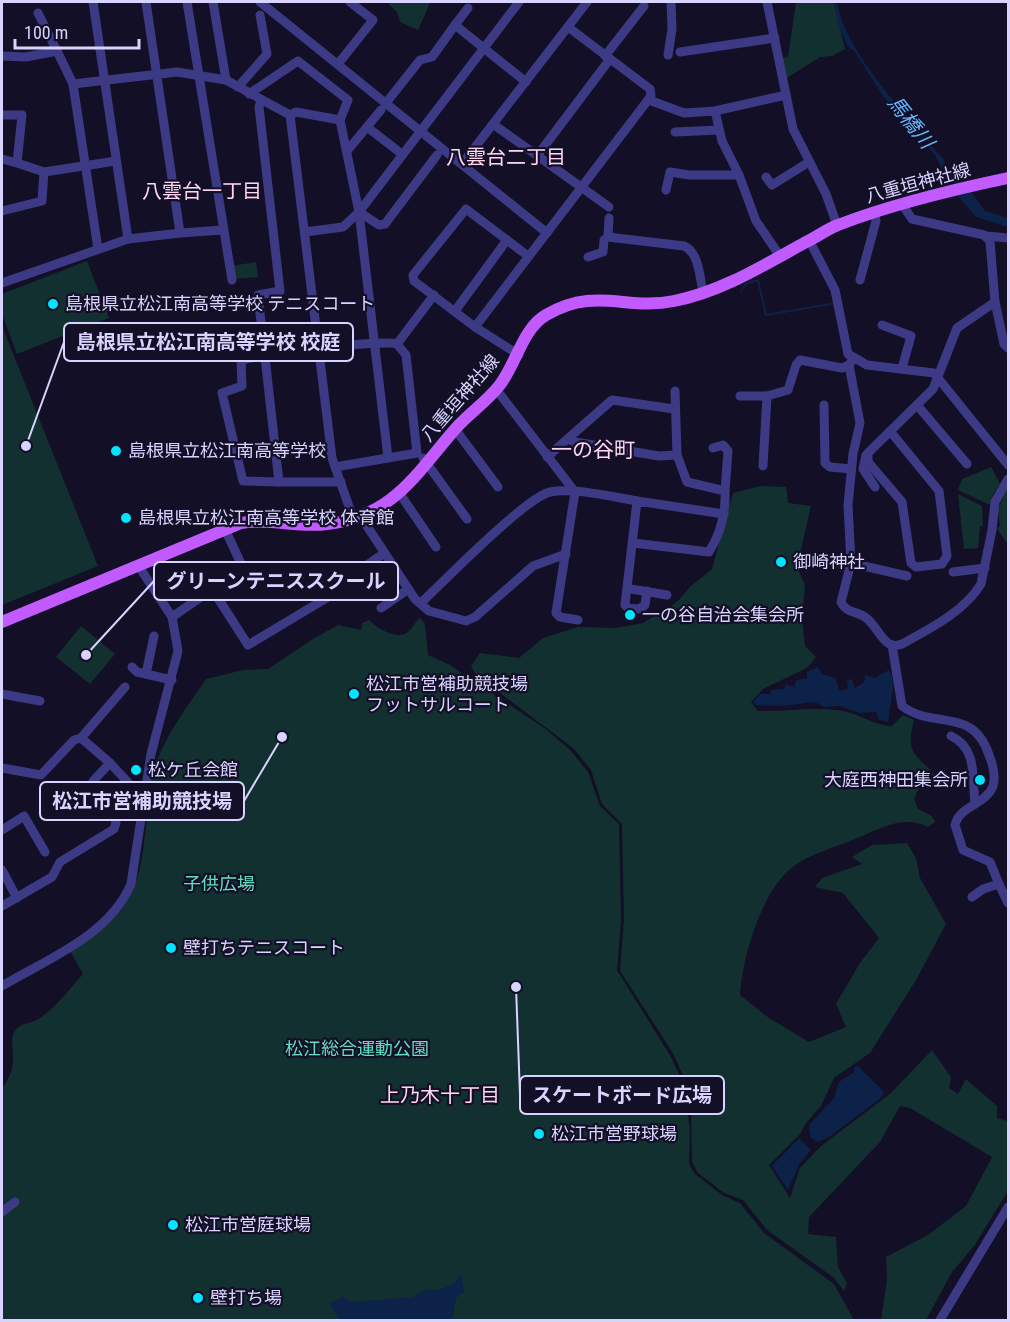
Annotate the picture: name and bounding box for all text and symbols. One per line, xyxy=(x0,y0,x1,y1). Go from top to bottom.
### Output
scale bar xyxy=(15,12,140,50)
text: 100 m xyxy=(24,22,68,43)
water label: 馬橋川 xyxy=(883,91,940,155)
district label: 八雲台二丁目 xyxy=(446,145,566,169)
street label: 八重垣神社線 xyxy=(863,158,973,207)
district label: 八雲台一丁目 xyxy=(142,179,262,203)
place label: 島根県立松江南高等学校 テニスコート xyxy=(65,293,375,314)
marker: 島根県立松江南高等学校 テニスコート xyxy=(46,297,60,311)
callout: 島根県立松江南高等学校 校庭 xyxy=(64,323,353,361)
text: 島根県立松江南高等学校 校庭 xyxy=(76,330,340,354)
street label: 八重垣神社線 xyxy=(416,350,503,445)
district label: 一の谷町 xyxy=(551,438,635,462)
place label: 島根県立松江南高等学校 xyxy=(128,440,326,461)
marker: 島根県立松江南高等学校 xyxy=(109,444,123,458)
place label: 島根県立松江南高等学校 体育館 xyxy=(138,507,394,528)
marker: 島根県立松江南高等学校 体育館 xyxy=(119,511,133,525)
place label: 御崎神社 xyxy=(793,551,865,572)
marker: 御崎神社 xyxy=(774,555,788,569)
callout: グリーンテニススクール xyxy=(154,562,398,600)
text: グリーンテニススクール xyxy=(167,569,386,593)
place label: 一の谷自治会集会所 xyxy=(642,604,804,625)
marker: 一の谷自治会集会所 xyxy=(623,608,637,622)
place label: 松江市営補助競技場 フットサルコート xyxy=(366,673,528,715)
marker: 松江市営補助競技場 フットサルコート xyxy=(347,687,361,701)
place label: 松ケ丘会館 xyxy=(148,759,238,780)
marker: 松ケ丘会館 xyxy=(129,763,143,777)
place label: 大庭西神田集会所 xyxy=(824,769,968,790)
marker: 大庭西神田集会所 xyxy=(973,773,987,787)
callout: 松江市営補助競技場 xyxy=(40,782,244,820)
text: 松江市営補助競技場 xyxy=(52,789,232,813)
park label: 子供広場 xyxy=(183,873,255,894)
place label: 壁打ちテニスコート xyxy=(183,937,345,958)
marker: 壁打ちテニスコート xyxy=(164,941,178,955)
park label: 松江総合運動公園 xyxy=(285,1038,429,1059)
callout: スケートボード広場 xyxy=(520,1076,724,1114)
district label: 上乃木十丁目 xyxy=(380,1083,500,1107)
text: スケートボード広場 xyxy=(532,1083,712,1107)
place label: 松江市営野球場 xyxy=(551,1123,677,1144)
marker: 松江市営野球場 xyxy=(532,1127,546,1141)
place label: 松江市営庭球場 xyxy=(185,1214,311,1235)
marker: 松江市営庭球場 xyxy=(166,1218,180,1232)
place label: 壁打ち場 xyxy=(210,1287,282,1308)
marker: 壁打ち場 xyxy=(191,1291,205,1305)

